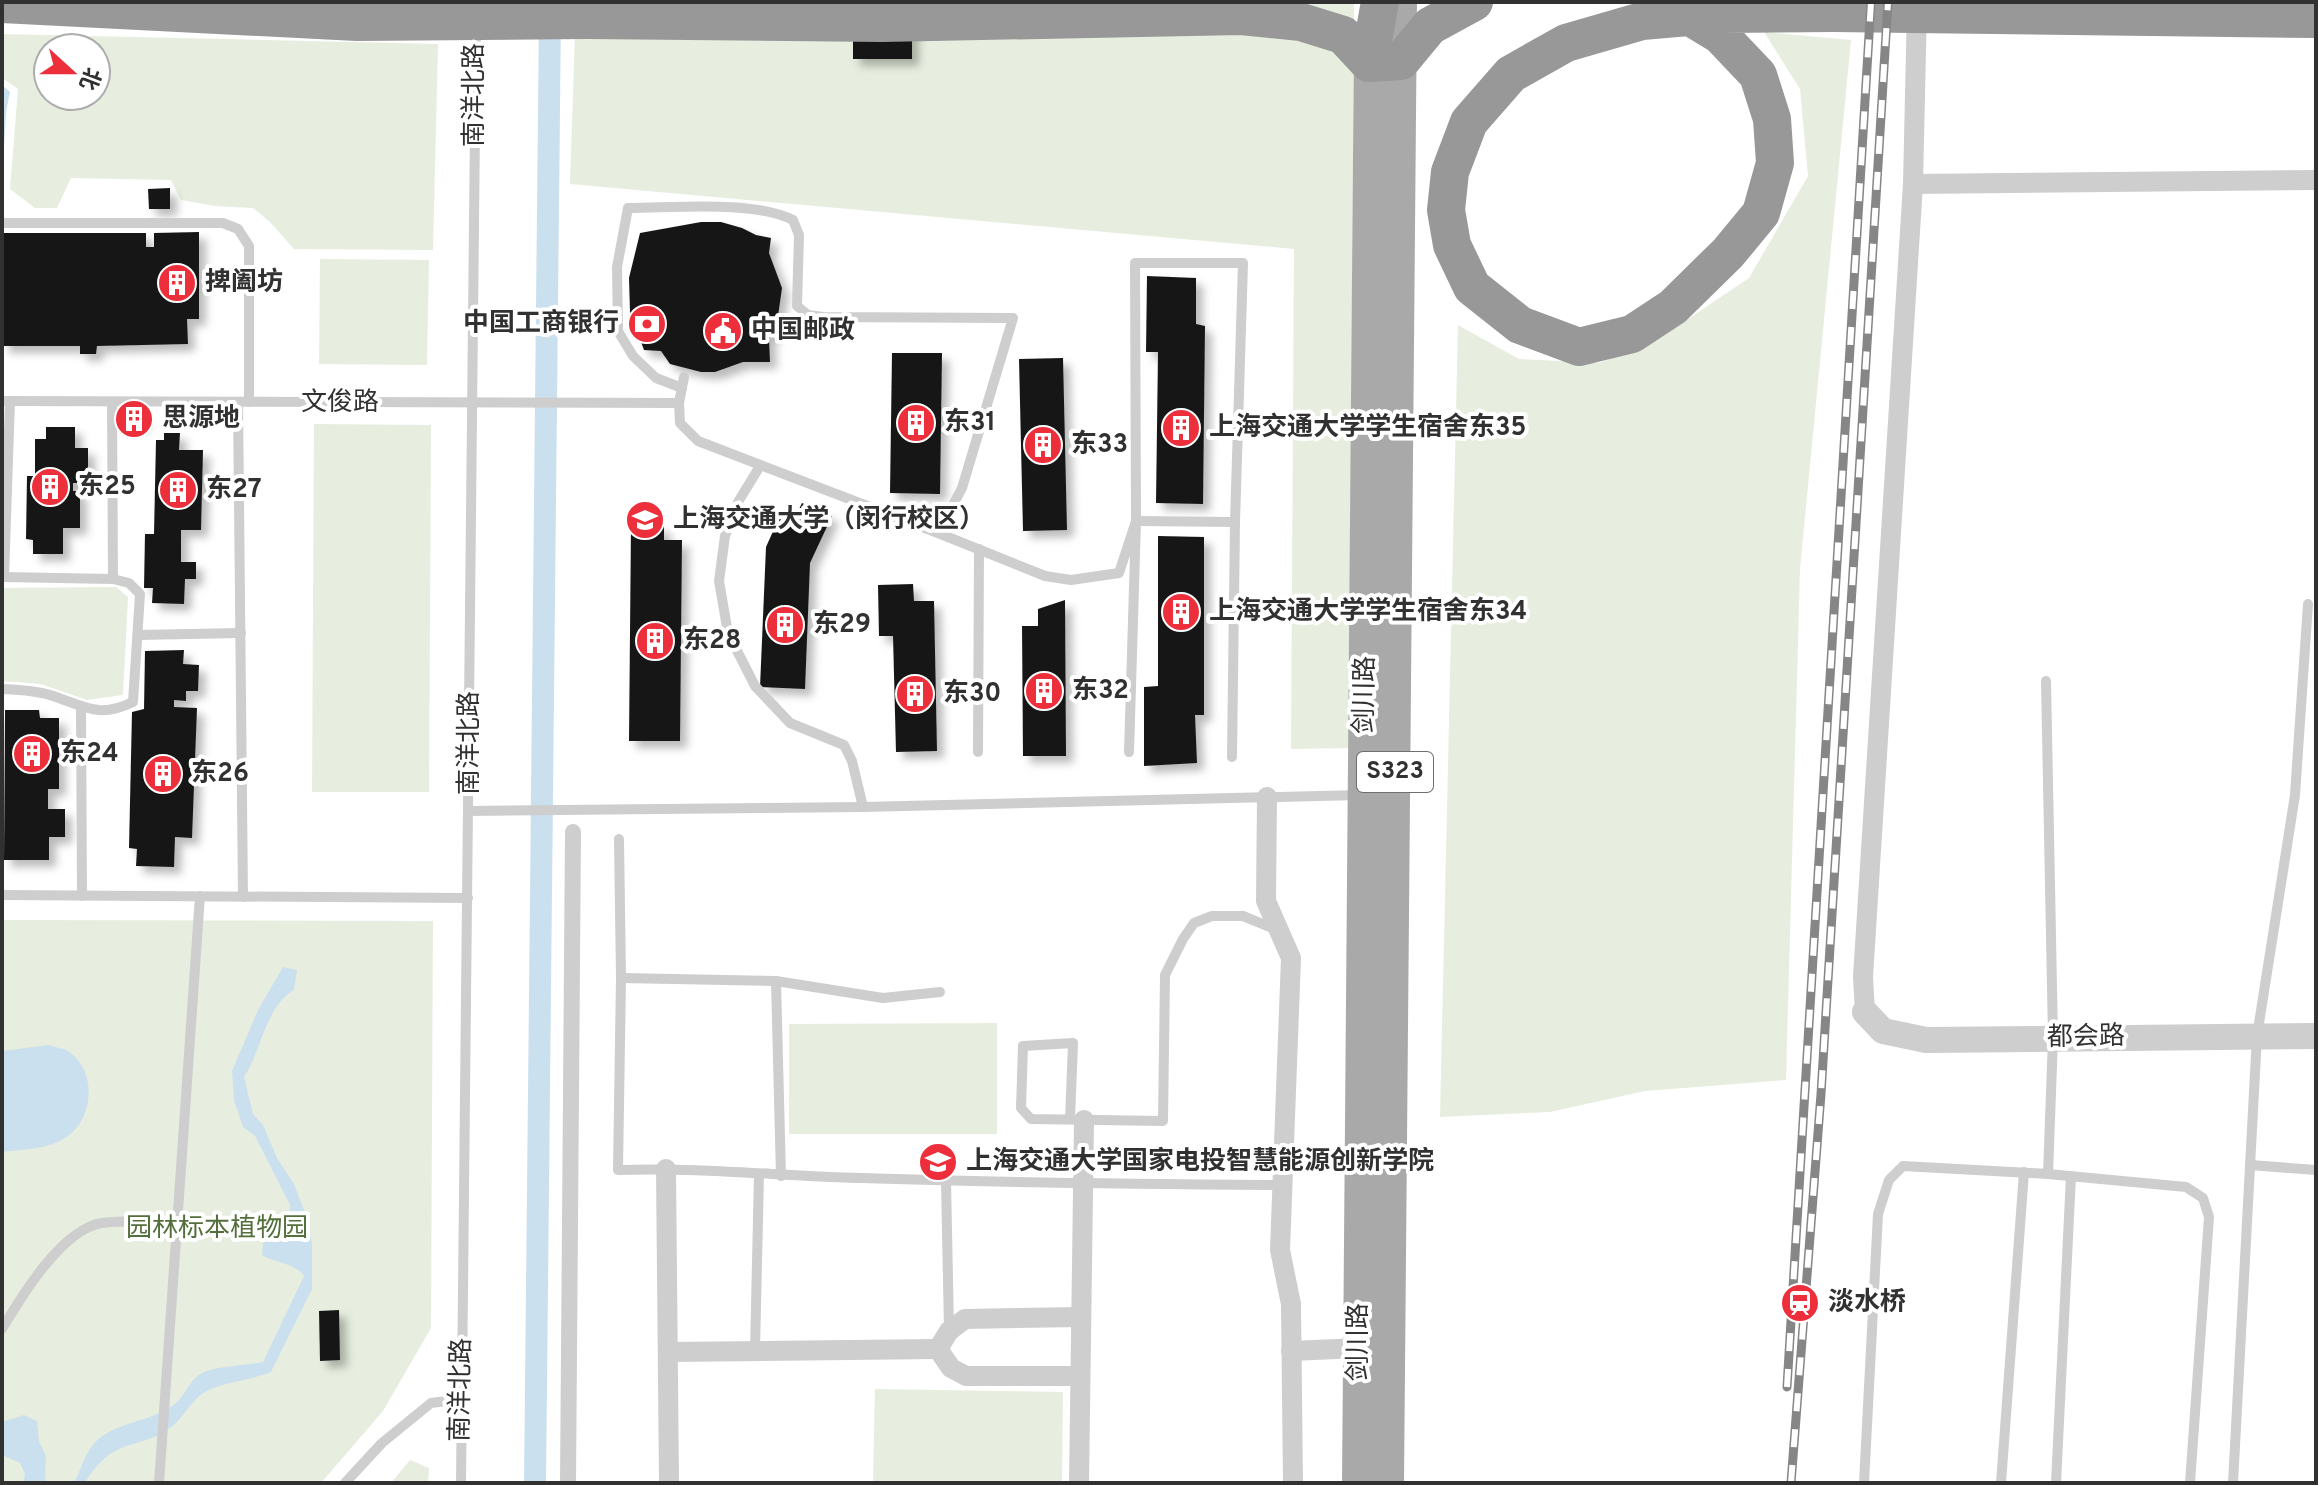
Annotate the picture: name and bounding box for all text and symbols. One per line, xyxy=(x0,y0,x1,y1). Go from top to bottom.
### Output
north arrow xyxy=(32,32,112,112)
street label: 南洋北路 xyxy=(459,43,492,147)
text: 北 xyxy=(72,63,105,93)
building icon: 捭阖坊 xyxy=(156,262,198,304)
place label: 捭阖坊 xyxy=(205,267,283,300)
bank icon: 中国工商银行 xyxy=(626,303,668,345)
place label: 中国工商银行 xyxy=(463,308,619,341)
public building icon: 中国邮政 xyxy=(702,310,744,352)
place label: 中国邮政 xyxy=(751,315,855,348)
street label: 文俊路 xyxy=(301,387,379,420)
building icon: 思源地 xyxy=(113,398,155,440)
building icon: 东31 xyxy=(895,402,937,444)
place label: 思源地 xyxy=(162,403,240,436)
place label: 东31 xyxy=(944,407,996,440)
building icon: 上海交通大学学生宿舍东35 xyxy=(1160,407,1202,449)
place label: 上海交通大学学生宿舍东35 xyxy=(1209,412,1526,445)
building icon: 东33 xyxy=(1022,424,1064,466)
place label: 东33 xyxy=(1071,429,1128,462)
building icon: 东25 xyxy=(29,466,71,508)
building icon: 东27 xyxy=(157,469,199,511)
place label: 东25 xyxy=(78,471,136,504)
place label: 东27 xyxy=(206,474,262,507)
school or university icon: 上海交通大学（闵行校区） xyxy=(624,499,666,541)
place label: 上海交通大学（闵行校区） xyxy=(673,504,985,537)
building icon: 上海交通大学学生宿舍东34 xyxy=(1160,591,1202,633)
place label: 上海交通大学学生宿舍东34 xyxy=(1209,596,1527,629)
building icon: 东29 xyxy=(764,604,806,646)
place label: 东29 xyxy=(813,609,871,642)
building icon: 东28 xyxy=(634,620,676,662)
place label: 东28 xyxy=(683,625,741,658)
street label: 剑川路 xyxy=(1349,656,1383,734)
building icon: 东32 xyxy=(1023,670,1065,712)
building icon: 东30 xyxy=(894,673,936,715)
place label: 东32 xyxy=(1072,675,1129,708)
place label: 东30 xyxy=(943,678,1001,711)
street label: 南洋北路 xyxy=(454,691,487,795)
building icon: 东24 xyxy=(11,733,53,775)
place label: 东24 xyxy=(60,738,119,771)
road number: S323 xyxy=(1357,752,1433,792)
building icon: 东26 xyxy=(142,753,184,795)
place label: 东26 xyxy=(191,758,249,791)
street label: 都会路 xyxy=(2047,1021,2125,1055)
school or university icon: 上海交通大学国家电投智慧能源创新学院 xyxy=(917,1141,959,1183)
place label: 上海交通大学国家电投智慧能源创新学院 xyxy=(966,1146,1434,1179)
park label: 园林标本植物园 xyxy=(126,1213,308,1246)
station icon: 淡水桥 xyxy=(1779,1282,1821,1324)
place label: 淡水桥 xyxy=(1828,1287,1906,1320)
street label: 剑川路 xyxy=(1343,1303,1376,1381)
street label: 南洋北路 xyxy=(445,1338,479,1442)

